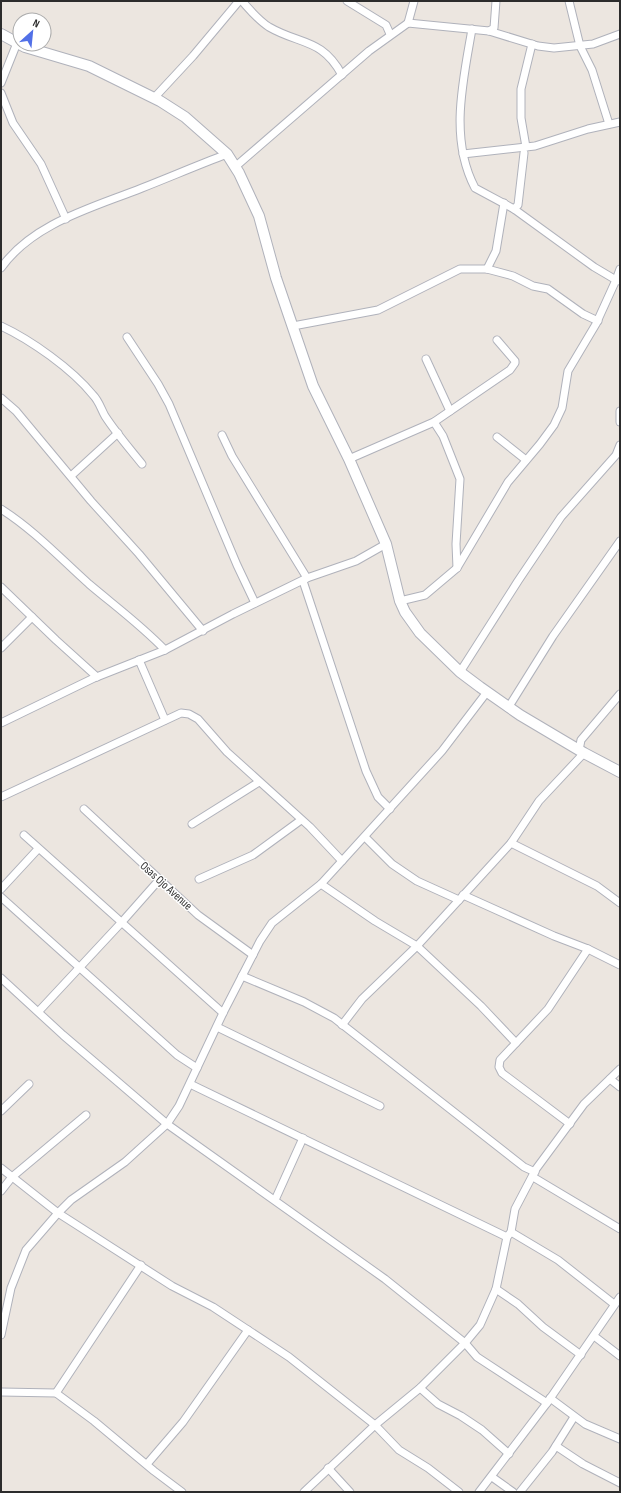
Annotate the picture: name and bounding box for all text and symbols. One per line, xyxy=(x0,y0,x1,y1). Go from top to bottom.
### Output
north arrow xyxy=(12,12,52,52)
text: N xyxy=(31,16,42,31)
street label: Osas Ojo Avenue xyxy=(137,859,195,914)

